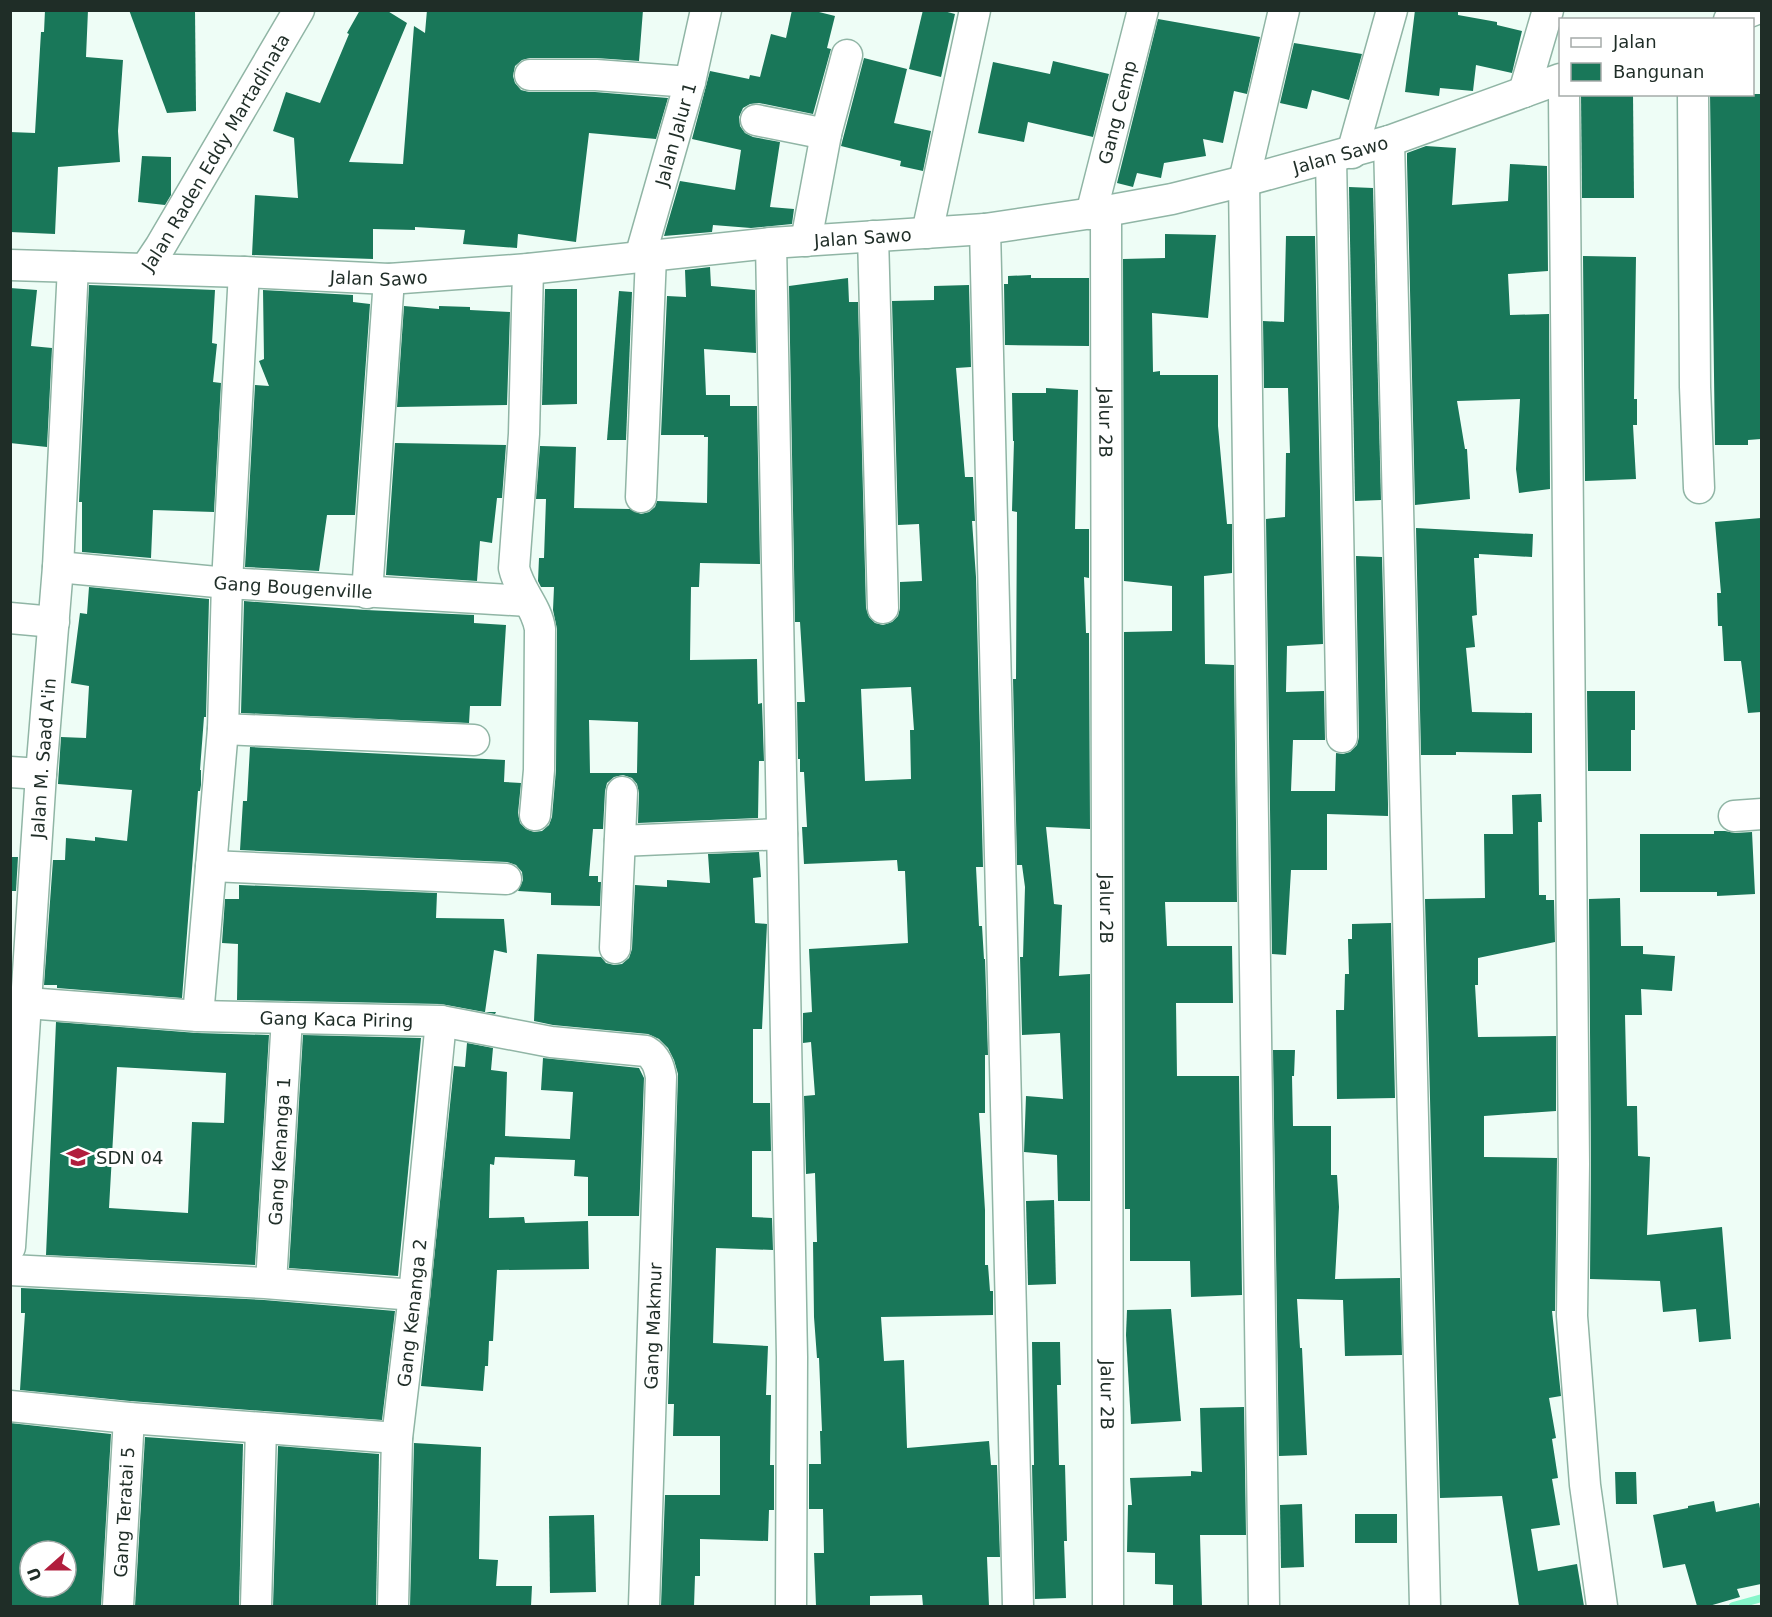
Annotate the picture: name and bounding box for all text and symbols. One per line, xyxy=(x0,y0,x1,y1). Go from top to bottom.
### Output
legend xyxy=(1559,18,1754,96)
street label: Jalan Raden Eddy Martadinata xyxy=(136,30,293,276)
text: Jalan xyxy=(1612,31,1657,52)
street label: Gang Cemp xyxy=(1094,58,1140,166)
text: Bangunan xyxy=(1613,61,1704,82)
street label: Jalan Jalur 1 xyxy=(650,80,700,189)
street label: Jalan Sawo xyxy=(1289,131,1390,178)
street label: Jalan Sawo xyxy=(812,223,912,251)
street label: Jalan Sawo xyxy=(328,266,428,290)
street label: Jalur 2B xyxy=(1096,387,1117,458)
street label: Gang Bougenville xyxy=(213,571,373,602)
street label: Jalan M. Saad A'in xyxy=(26,677,59,840)
street label: Jalur 2B xyxy=(1096,873,1118,944)
street label: Gang Kaca Piring xyxy=(260,1007,413,1031)
street label: Gang Kenanga 1 xyxy=(264,1076,294,1226)
school or university icon: SDN 04 xyxy=(65,1144,91,1170)
place label: SDN 04 xyxy=(96,1147,163,1168)
street label: Gang Kenanga 2 xyxy=(393,1238,430,1388)
street label: Gang Makmur xyxy=(640,1262,666,1390)
street label: Jalur 2B xyxy=(1097,1359,1118,1430)
street label: Gang Teratai 5 xyxy=(109,1446,138,1578)
north arrow xyxy=(18,1539,78,1599)
text: U xyxy=(23,1565,46,1584)

